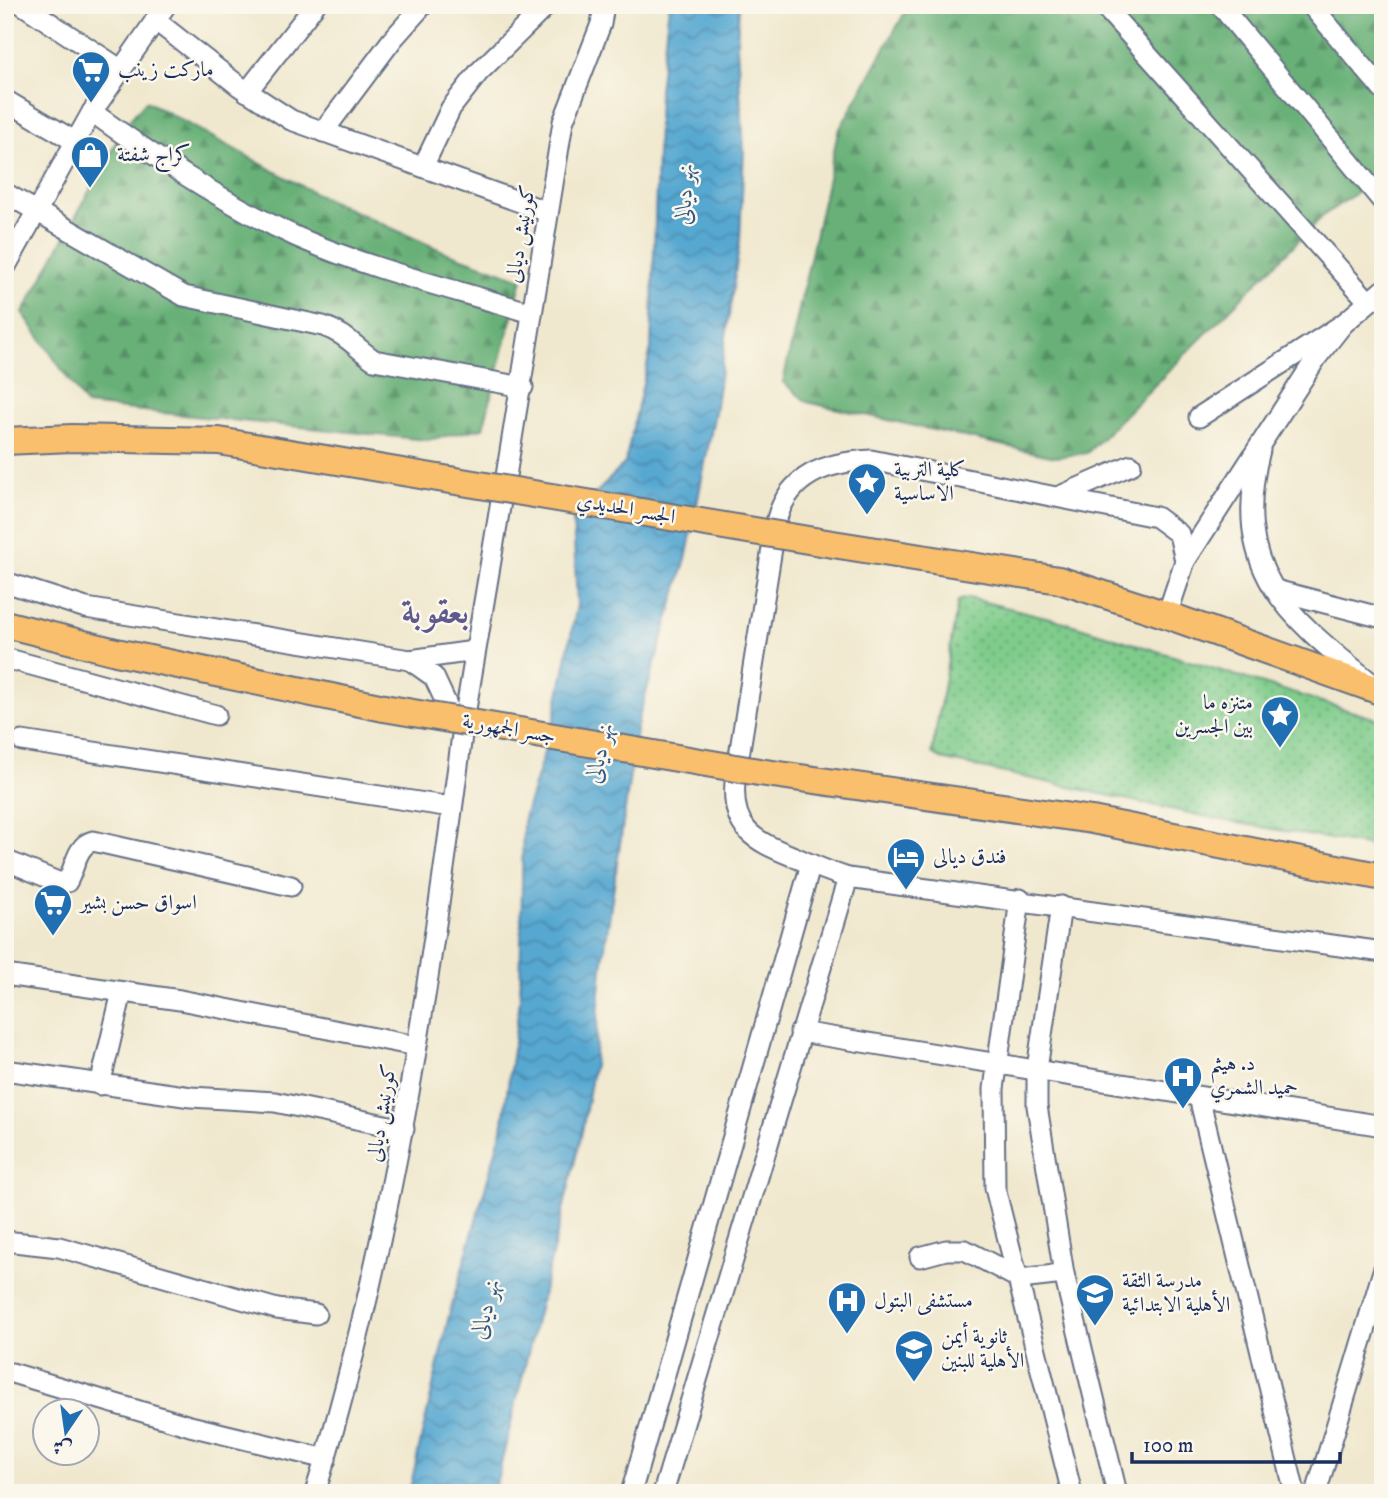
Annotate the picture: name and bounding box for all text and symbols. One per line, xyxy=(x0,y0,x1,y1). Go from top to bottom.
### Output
supermarket icon: ماركت زينب xyxy=(70,49,112,104)
place label: ماركت زينب xyxy=(118,57,214,83)
shop icon: كراج شفتة xyxy=(69,134,111,189)
place label: كراج شفتة xyxy=(117,142,191,173)
water label: نهر ديالى xyxy=(669,162,701,226)
street label: كورنيش ديالى xyxy=(500,183,542,285)
place label: كلية التربية الاساسية xyxy=(894,457,966,507)
place icon: كلية التربية الاساسية xyxy=(846,461,888,516)
street label: الجسر الحديدي xyxy=(574,488,677,532)
district label: بعقوبة xyxy=(401,590,469,634)
place label: متنزه ما بين الجسرين xyxy=(1175,690,1253,740)
place icon: متنزه ما بين الجسرين xyxy=(1259,694,1301,749)
street label: جسر الجمهورية xyxy=(460,708,558,750)
water label: نهر ديالى xyxy=(579,720,621,786)
hotel icon: فندق ديالى xyxy=(885,836,927,891)
place label: فندق ديالى xyxy=(933,844,1006,870)
supermarket icon: اسواق حسن بشير xyxy=(32,882,74,937)
place label: اسواق حسن بشير xyxy=(78,890,197,916)
place label: د. هيثم حميد الشمري xyxy=(1210,1051,1298,1103)
hospital icon: د. هيثم حميد الشمري xyxy=(1162,1055,1204,1110)
street label: كورنيش ديالى xyxy=(361,1062,403,1164)
place label: مدرسة الثقة الأهلية الابتدائية xyxy=(1122,1268,1230,1318)
school or university icon: مدرسة الثقة الأهلية الابتدائية xyxy=(1074,1272,1116,1327)
water label: نهر ديالى xyxy=(464,1276,508,1342)
hospital icon: مستشفى البتول xyxy=(826,1280,868,1335)
place label: مستشفى البتول xyxy=(874,1288,973,1315)
place label: ثانوية أيمن الأهلية للبنين xyxy=(941,1321,1024,1374)
school or university icon: ثانوية أيمن الأهلية للبنين xyxy=(893,1328,935,1383)
north arrow xyxy=(32,1396,102,1466)
scale bar xyxy=(1132,1421,1341,1465)
text: 100 m xyxy=(1143,1433,1194,1459)
text: ش xyxy=(51,1434,74,1460)

